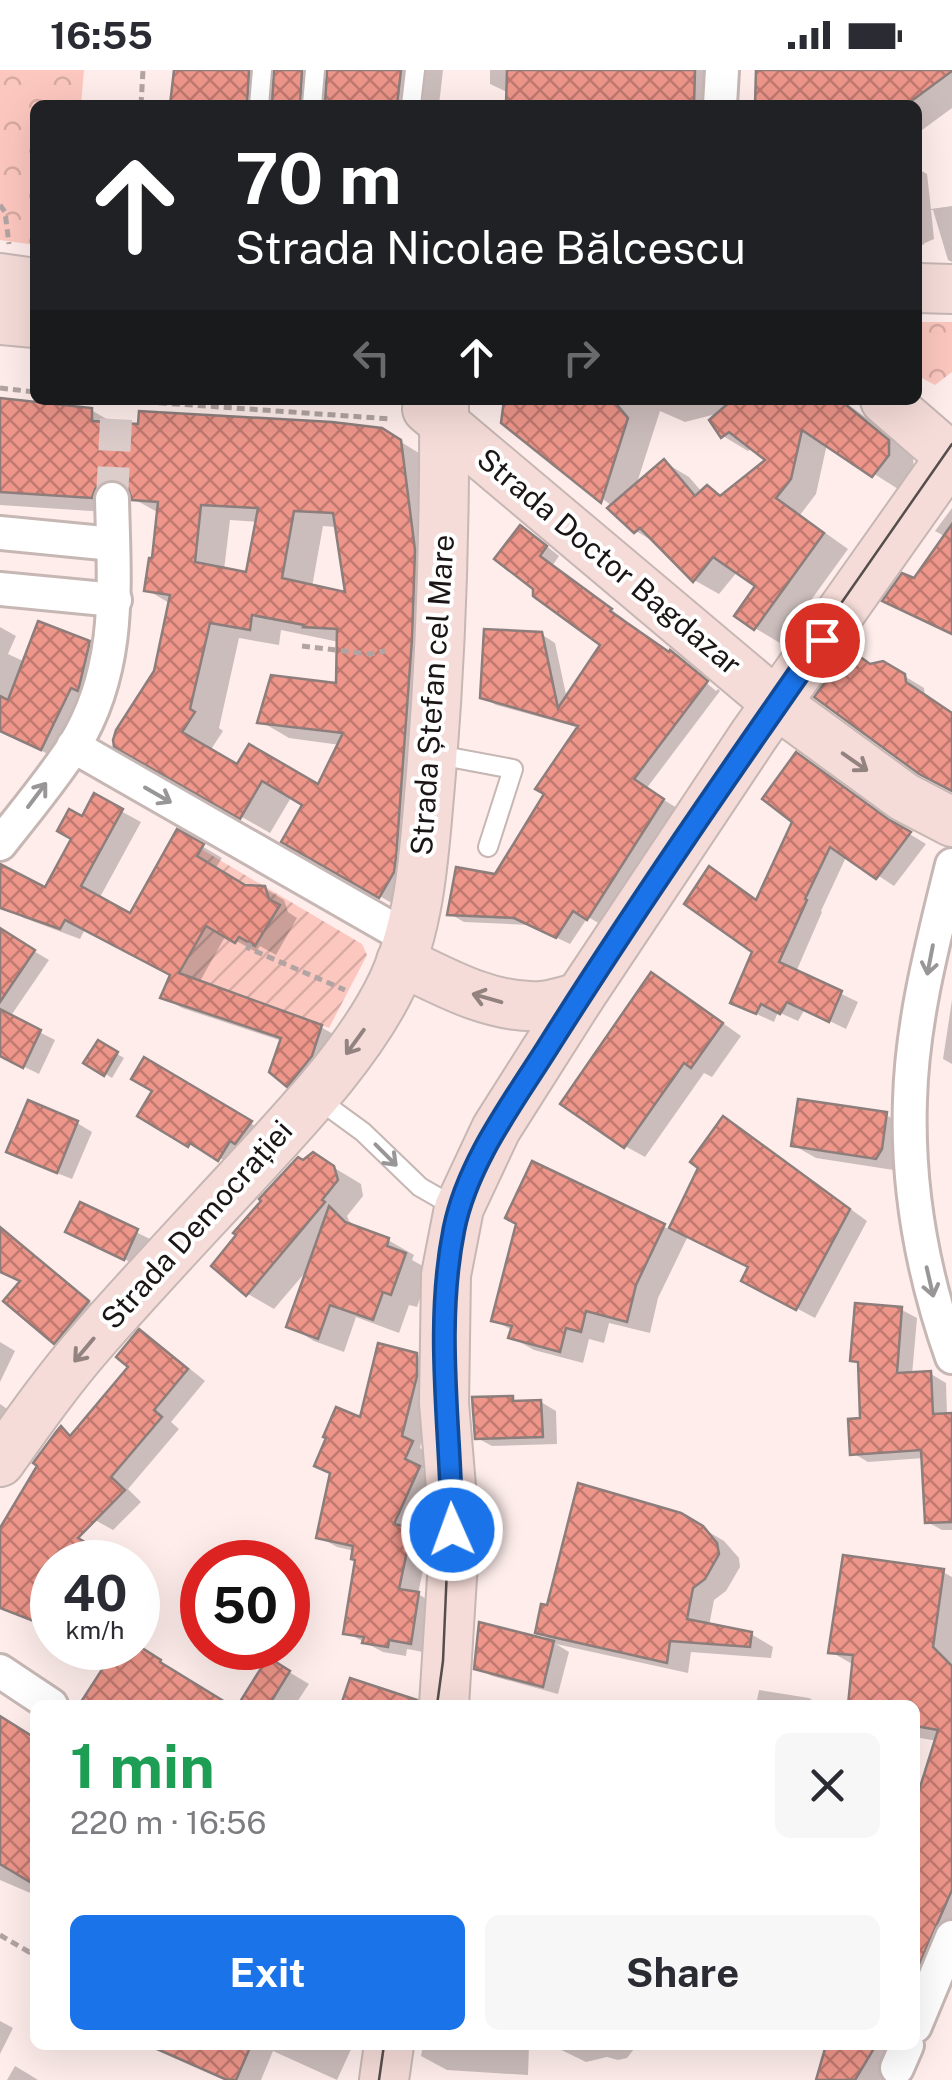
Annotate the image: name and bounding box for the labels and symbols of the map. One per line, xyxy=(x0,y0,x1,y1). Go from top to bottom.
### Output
street label: Strada Doctor Bagdazar xyxy=(470,440,749,682)
street label: Strada Ștefan cel Mare xyxy=(403,533,461,857)
pin xyxy=(780,598,865,683)
one-way arrow xyxy=(840,751,868,772)
one-way arrow xyxy=(26,782,47,809)
one-way arrow xyxy=(143,785,172,805)
one-way arrow xyxy=(919,943,938,975)
one-way arrow xyxy=(472,988,503,1006)
one-way arrow xyxy=(345,1028,366,1056)
street label: Strada Democrației xyxy=(93,1113,299,1336)
one-way arrow xyxy=(373,1142,397,1166)
one-way arrow xyxy=(922,1265,940,1297)
one-way arrow xyxy=(74,1337,96,1363)
position arrow xyxy=(400,1478,504,1582)
speed limit sign: 50 xyxy=(180,1540,310,1670)

